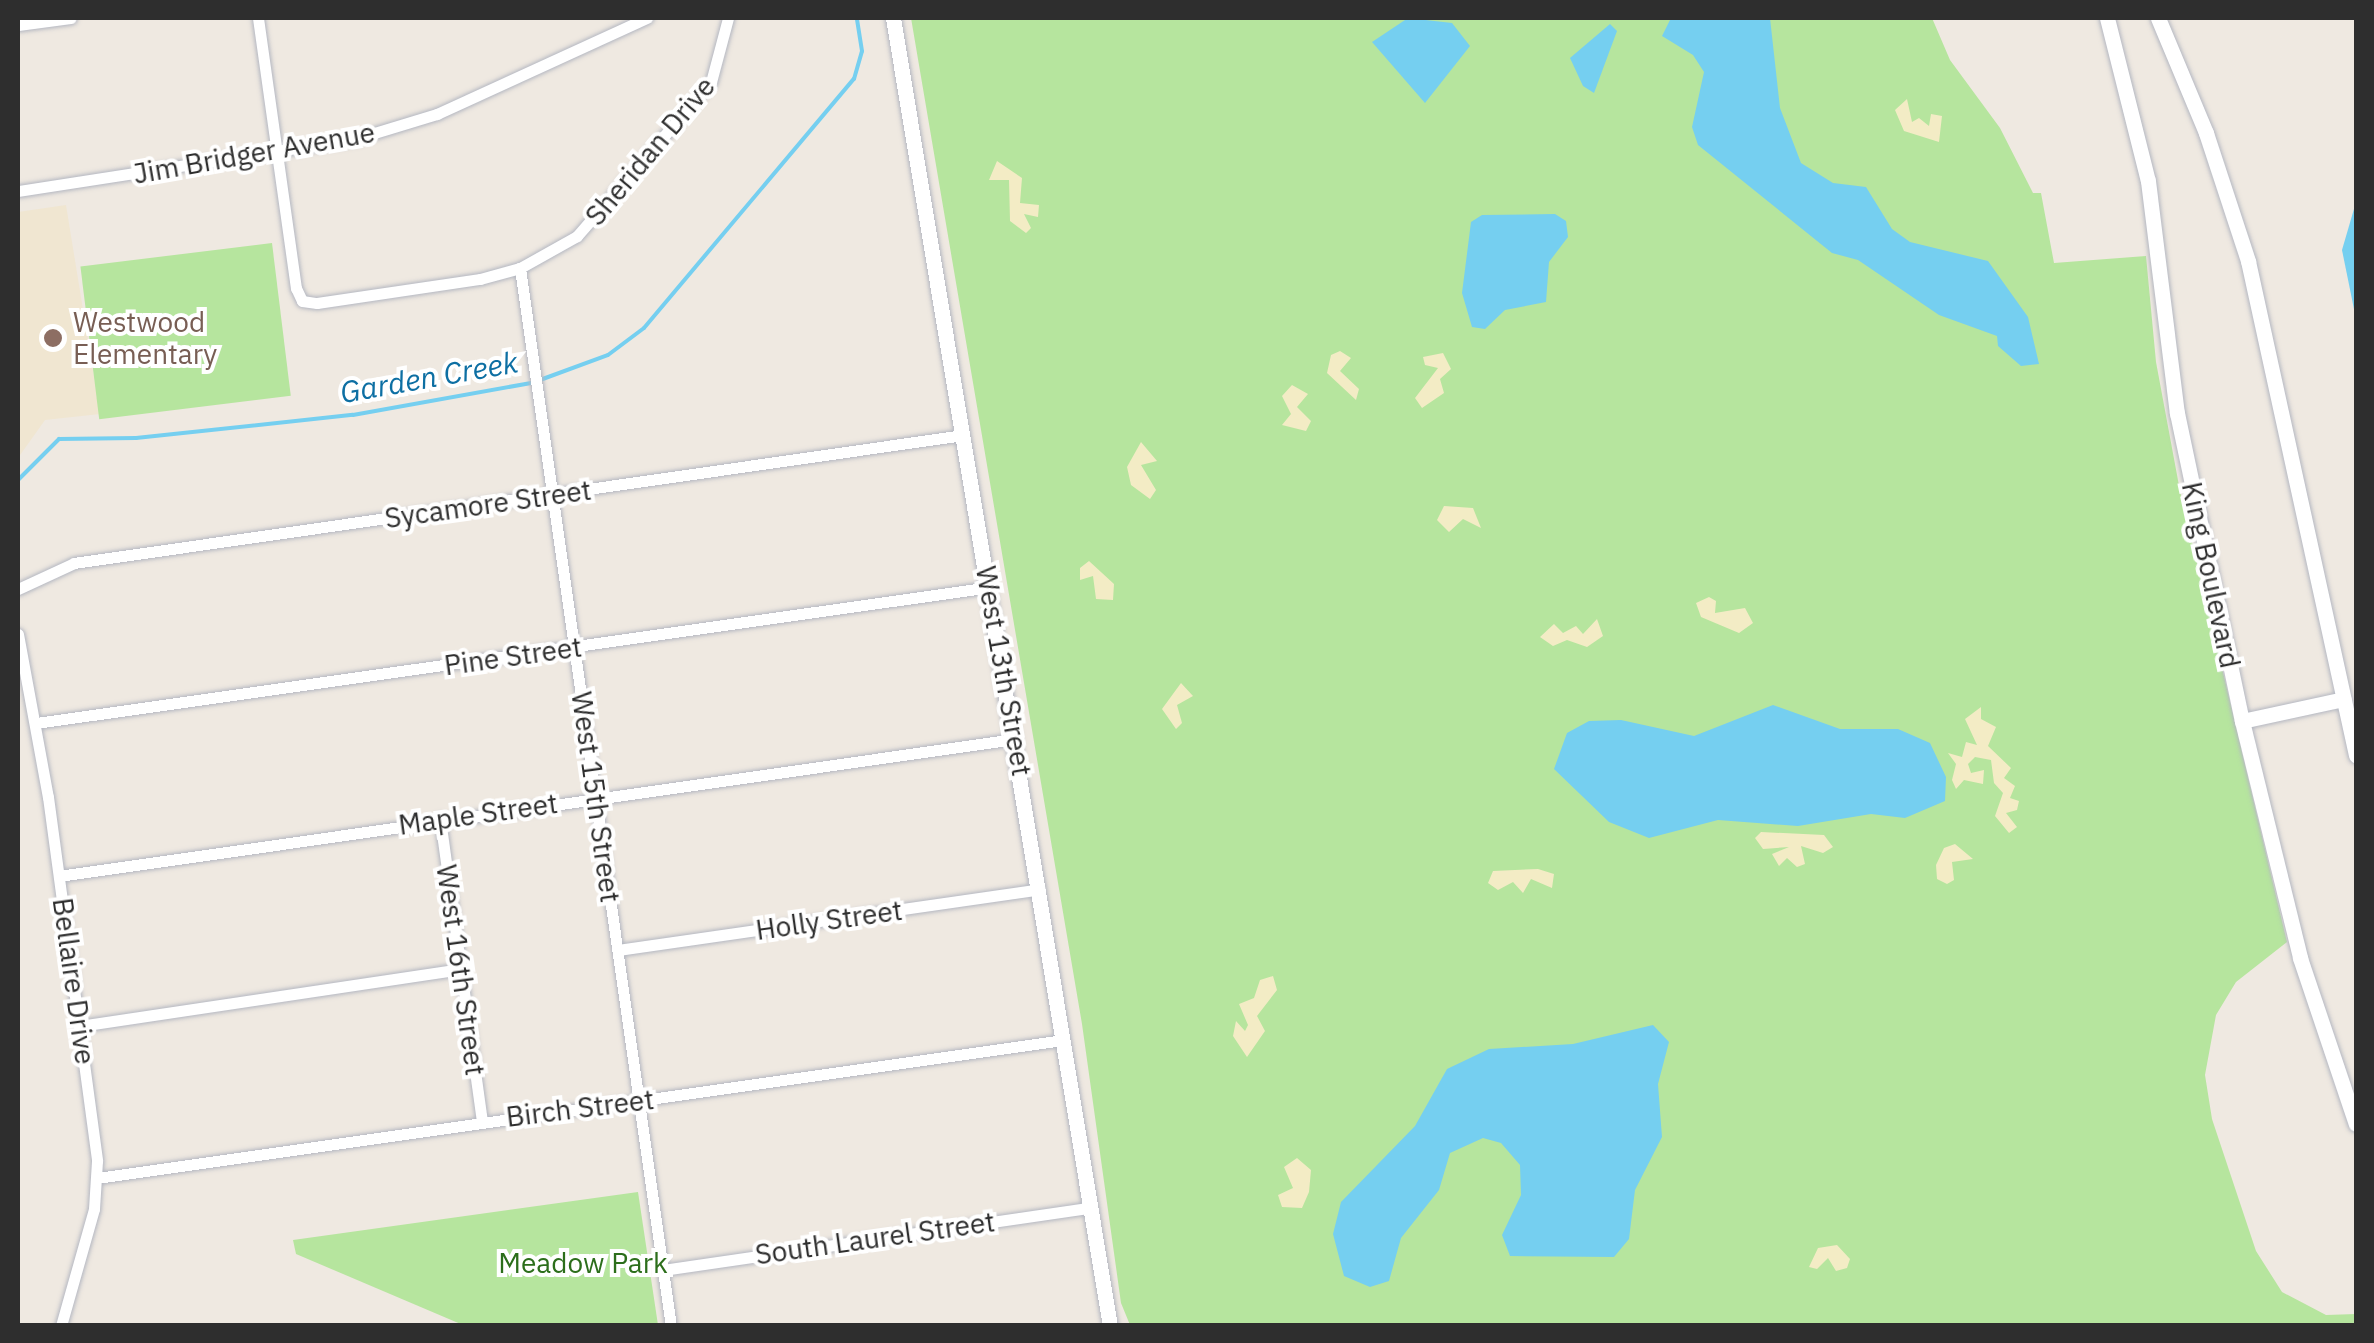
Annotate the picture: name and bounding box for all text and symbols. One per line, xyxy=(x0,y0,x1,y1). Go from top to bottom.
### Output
street label: Sheridan Drive xyxy=(578,70,722,232)
street label: Jim Bridger Avenue xyxy=(131,115,377,191)
place label: Westwood Elementary xyxy=(73,305,217,371)
marker: Westwood Elementary xyxy=(42,327,64,349)
water label: Garden Creek xyxy=(337,344,521,410)
street label: Sycamore Street xyxy=(383,473,593,535)
street label: King Boulevard xyxy=(2175,479,2247,671)
street label: West 13th Street xyxy=(969,563,1039,779)
street label: Pine Street xyxy=(442,630,584,682)
street label: West 15th Street xyxy=(565,689,627,905)
street label: Maple Street xyxy=(396,786,560,842)
street label: West 16th Street xyxy=(430,862,492,1078)
street label: Holly Street xyxy=(754,893,904,947)
street label: Bellaire Drive xyxy=(46,896,102,1066)
street label: Birch Street xyxy=(504,1082,656,1134)
street label: South Laurel Street xyxy=(753,1205,997,1271)
park label: Meadow Park xyxy=(498,1246,668,1280)

